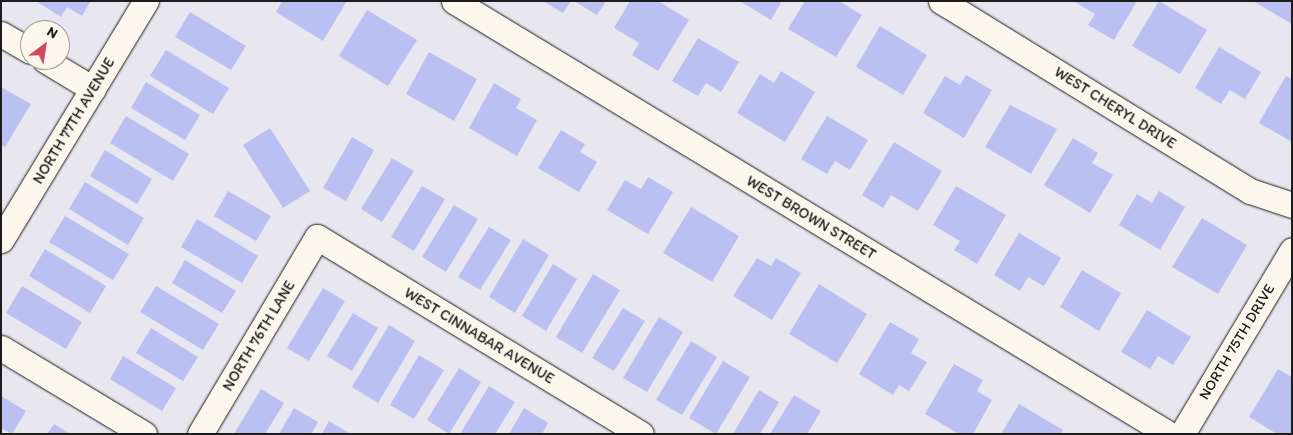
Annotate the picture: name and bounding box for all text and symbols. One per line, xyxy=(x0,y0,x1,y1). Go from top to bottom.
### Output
north arrow xyxy=(20,20,70,70)
text: N xyxy=(44,23,61,42)
street label: NORTH 77TH AVENUE xyxy=(29,55,119,187)
street label: WEST CHERYL DRIVE xyxy=(1051,63,1179,153)
street label: WEST BROWN STREET xyxy=(743,172,879,264)
street label: NORTH 76TH LANE xyxy=(219,277,299,395)
street label: NORTH 75TH DRIVE xyxy=(1195,281,1279,403)
street label: WEST CINNABAR AVENUE xyxy=(400,284,558,388)

